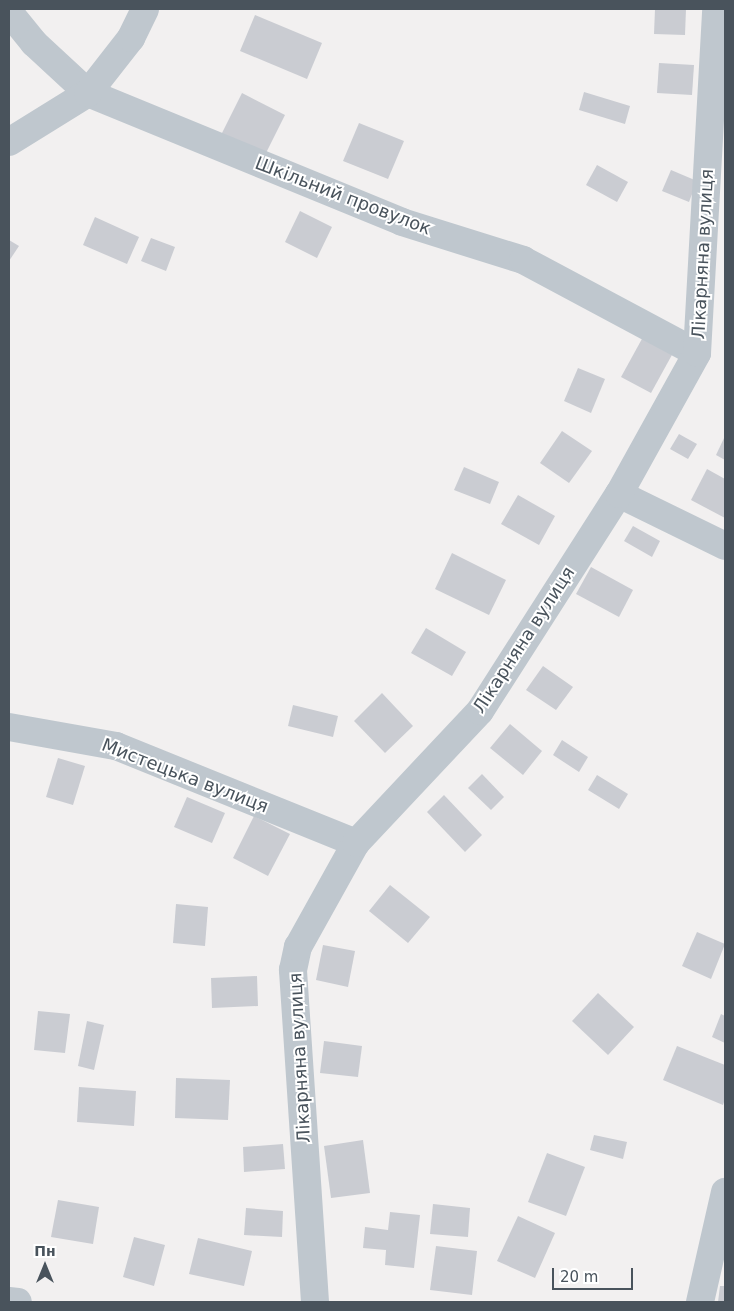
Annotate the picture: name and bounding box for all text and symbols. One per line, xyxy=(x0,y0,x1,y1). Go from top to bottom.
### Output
street label: Шкільний провулок xyxy=(252,152,434,240)
street label: Лікарняна вулиця xyxy=(688,168,718,340)
street label: Лікарняна вулиця xyxy=(469,563,579,717)
street label: Мистецька вулиця xyxy=(99,734,271,818)
street label: Лікарняна вулиця xyxy=(285,972,315,1144)
north arrow xyxy=(20,1241,70,1291)
text: Пн xyxy=(34,1243,56,1259)
scale bar xyxy=(554,1258,635,1290)
text: 20 m xyxy=(560,1268,598,1286)

